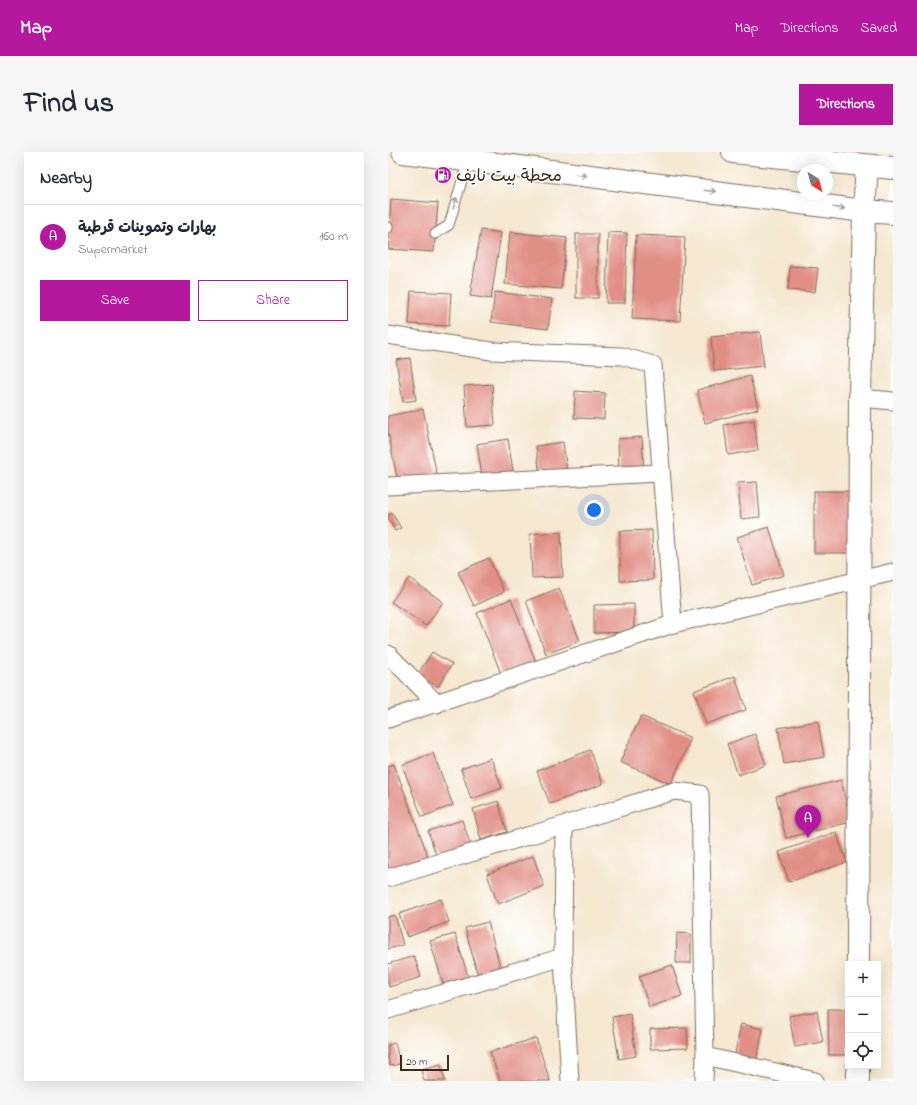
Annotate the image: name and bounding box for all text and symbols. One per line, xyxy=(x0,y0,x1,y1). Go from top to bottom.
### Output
text: Map xyxy=(20,15,52,42)
text: Map xyxy=(735,18,758,39)
text: Directions xyxy=(780,18,838,39)
text: Saved xyxy=(860,18,897,39)
text: Find us xyxy=(24,84,114,125)
button: Directions xyxy=(799,84,893,125)
place label: محطة بيت نايف xyxy=(456,164,562,189)
north arrow xyxy=(797,164,833,200)
fuel station icon: محطة بيت نايف xyxy=(433,165,453,185)
text: Nearby xyxy=(40,166,92,191)
one-way arrow xyxy=(574,171,587,179)
one-way arrow xyxy=(703,187,716,195)
one-way arrow xyxy=(452,197,459,210)
one-way arrow xyxy=(832,204,845,212)
text: بهارات وتموينات قرطبة xyxy=(78,217,216,239)
text: A xyxy=(49,227,57,246)
text: 160 m xyxy=(319,227,348,246)
text: Supermarket xyxy=(78,240,148,259)
button: Save xyxy=(40,280,190,321)
button: Share xyxy=(198,280,348,321)
your location xyxy=(584,500,604,520)
pin: A xyxy=(795,805,821,838)
map controls xyxy=(845,961,881,1069)
button: + xyxy=(845,961,881,997)
button: − xyxy=(845,997,881,1033)
button: locate xyxy=(845,1033,881,1069)
scale bar xyxy=(400,1053,449,1072)
text: 20 m xyxy=(406,1054,428,1070)

